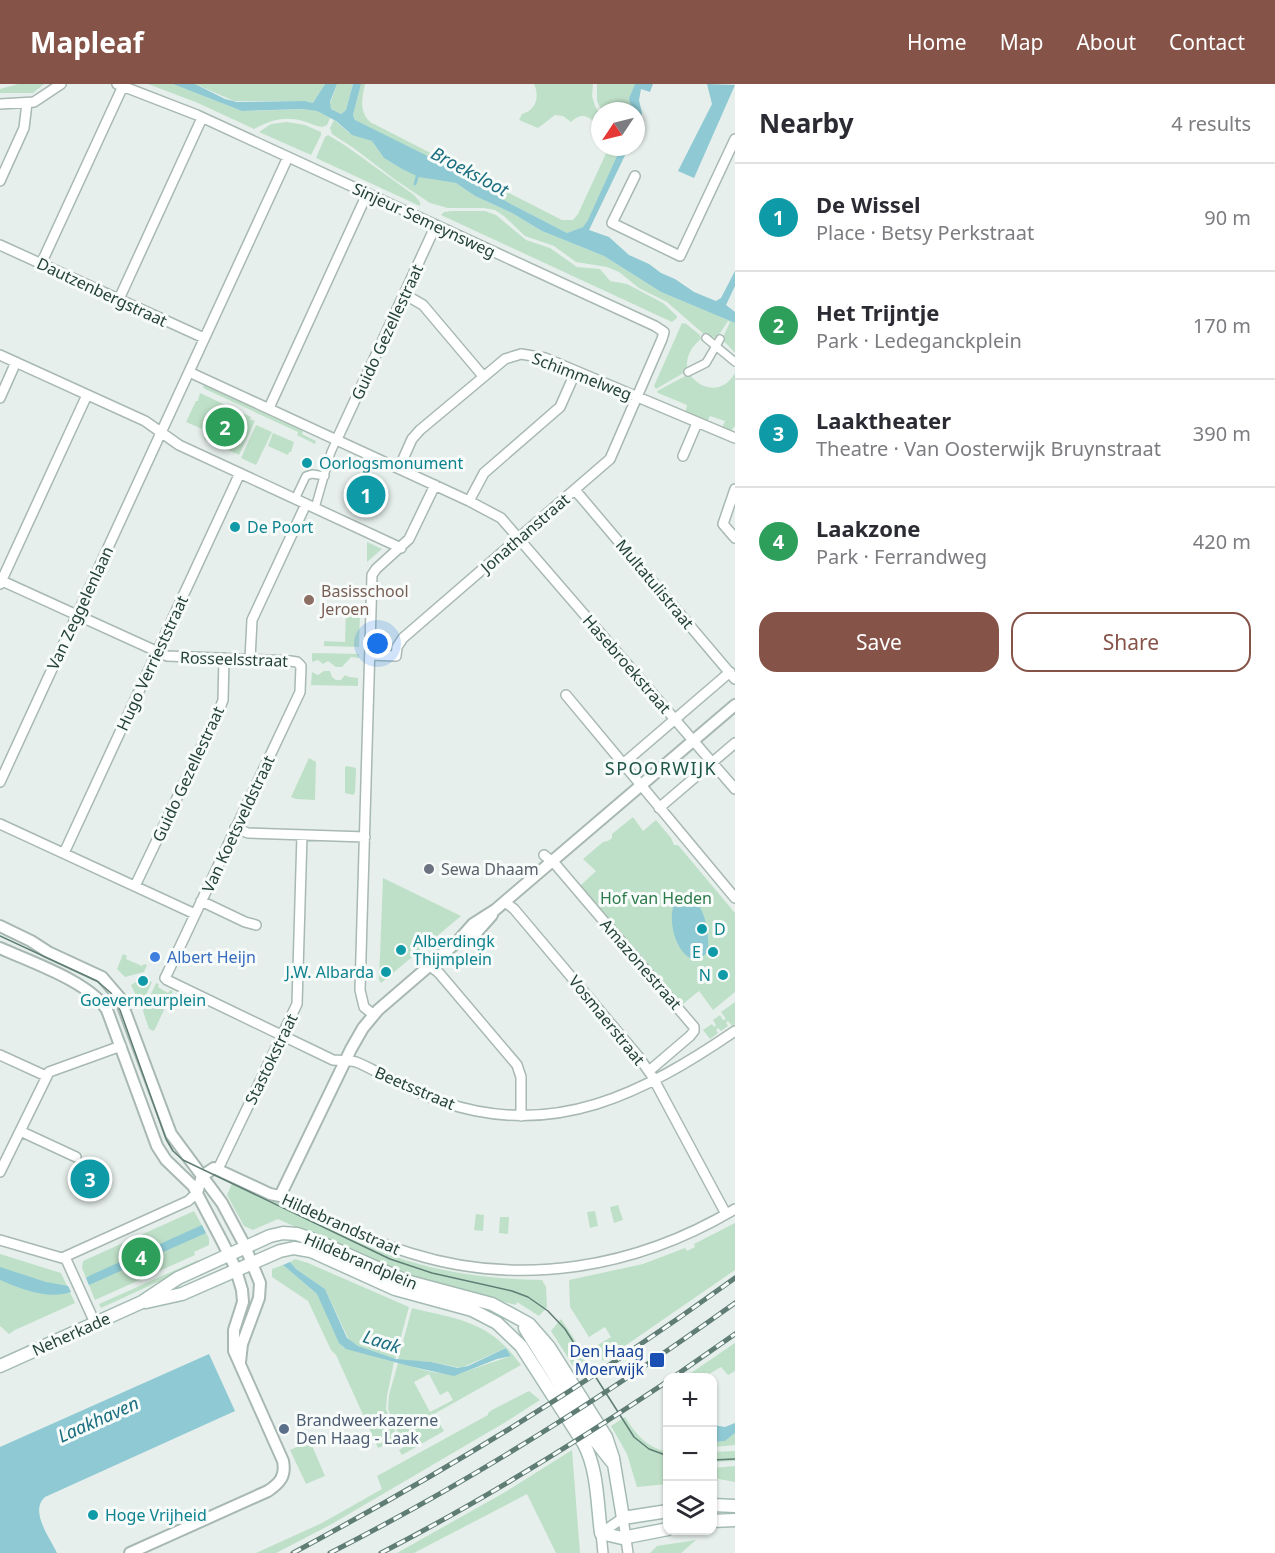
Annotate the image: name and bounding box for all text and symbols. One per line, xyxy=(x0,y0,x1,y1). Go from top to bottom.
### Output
text: Mapleaf xyxy=(30,23,144,61)
text: Home xyxy=(907,28,967,56)
text: Map xyxy=(1000,28,1043,56)
text: About xyxy=(1076,28,1136,56)
text: Contact xyxy=(1169,28,1245,56)
north arrow xyxy=(591,102,645,156)
text: Nearby xyxy=(759,105,854,141)
text: 4 results xyxy=(1171,110,1251,137)
water label: Broeksloot xyxy=(427,141,514,202)
street label: Sinjeur Semeynsweg xyxy=(349,177,499,263)
text: De Wissel xyxy=(816,189,921,219)
text: 1 xyxy=(773,204,784,231)
text: 90 m xyxy=(1204,204,1251,231)
text: Place · Betsy Perkstraat xyxy=(816,219,1034,246)
street label: Dautzenbergstraat xyxy=(33,252,171,332)
street label: Guido Gezellestraat xyxy=(346,260,428,403)
text: Het Trijntje xyxy=(816,297,939,327)
text: 2 xyxy=(773,312,784,339)
text: 170 m xyxy=(1193,312,1251,339)
text: Park · Ledeganckplein xyxy=(816,327,1022,354)
street label: Schimmelweg xyxy=(529,347,635,405)
pin: 2 xyxy=(206,404,244,450)
text: Laaktheater xyxy=(816,405,951,435)
text: 3 xyxy=(773,420,784,447)
text: 390 m xyxy=(1193,420,1251,447)
text: Theatre · Van Oosterwijk Bruynstraat xyxy=(816,435,1161,462)
place label: Oorlogsmonument xyxy=(319,452,463,474)
marker: Oorlogsmonument xyxy=(300,456,314,470)
pin: 1 xyxy=(346,472,386,518)
street label: Jonathanstraat xyxy=(474,488,574,579)
text: Laakzone xyxy=(816,513,920,543)
place label: De Poort xyxy=(247,516,314,538)
marker: De Poort xyxy=(228,520,242,534)
text: 4 xyxy=(773,528,784,555)
text: 420 m xyxy=(1193,528,1251,555)
street label: Multatulistraat xyxy=(611,535,699,634)
street label: Van Zeggelenlaan xyxy=(42,543,118,673)
text: Park · Ferrandweg xyxy=(816,543,987,570)
place label: Basisschool Jeroen xyxy=(319,580,409,620)
street label: Hugo Verrieststraat xyxy=(111,592,193,734)
marker: Basisschool Jeroen xyxy=(302,593,316,607)
street label: Hasebroekstraat xyxy=(578,610,676,718)
button: Save xyxy=(759,612,999,672)
button: Share xyxy=(1011,612,1251,672)
your location xyxy=(363,629,392,658)
street label: Rosseelsstraat xyxy=(180,646,289,672)
street label: Guido Gezellestraat xyxy=(147,702,229,845)
street label: Van Koetsveldstraat xyxy=(197,752,280,896)
district label: SPOORWIJK xyxy=(605,756,717,780)
place label: Sewa Dhaam xyxy=(441,858,539,880)
marker: Sewa Dhaam xyxy=(422,862,436,876)
park label: Hof van Heden xyxy=(600,887,712,909)
street label: Amazonestraat xyxy=(595,914,687,1014)
place label: D xyxy=(714,918,726,940)
marker: D xyxy=(695,922,709,936)
place label: Alberdingk Thijmplein xyxy=(413,930,495,970)
place label: E xyxy=(692,941,701,963)
marker: Alberdingk Thijmplein xyxy=(394,943,408,957)
marker: E xyxy=(706,945,720,959)
place label: Albert Heijn xyxy=(167,946,256,968)
marker: Albert Heijn xyxy=(148,950,162,964)
place label: J.W. Albarda xyxy=(284,961,374,983)
place label: N xyxy=(699,964,711,986)
marker: J.W. Albarda xyxy=(379,965,393,979)
marker: N xyxy=(716,968,730,982)
street label: Vosmaerstraat xyxy=(564,970,650,1070)
marker: Goeverneurplein xyxy=(136,974,150,988)
place label: Goeverneurplein xyxy=(80,989,206,1011)
street label: Stastokstraat xyxy=(239,1010,303,1108)
street label: Beetsstraat xyxy=(371,1061,459,1115)
pin: 3 xyxy=(70,1156,110,1202)
street label: Hildebrandstraat xyxy=(278,1188,404,1260)
street label: Hildebrandplein xyxy=(301,1227,421,1295)
pin: 4 xyxy=(122,1234,160,1280)
street label: Neherkade xyxy=(29,1307,113,1361)
water label: Laak xyxy=(360,1324,405,1359)
place label: Den Haag Moerwijk xyxy=(570,1340,644,1380)
marker: Den Haag Moerwijk xyxy=(648,1351,666,1369)
map controls xyxy=(663,1373,717,1535)
button: + xyxy=(663,1373,717,1427)
water label: Laakhaven xyxy=(54,1390,142,1448)
place label: Brandweerkazerne Den Haag - Laak xyxy=(296,1409,438,1449)
marker: Brandweerkazerne Den Haag - Laak xyxy=(277,1422,291,1436)
button: − xyxy=(663,1427,717,1481)
button: layers xyxy=(663,1481,717,1535)
place label: Hoge Vrijheid xyxy=(105,1504,207,1526)
marker: Hoge Vrijheid xyxy=(86,1508,100,1522)

